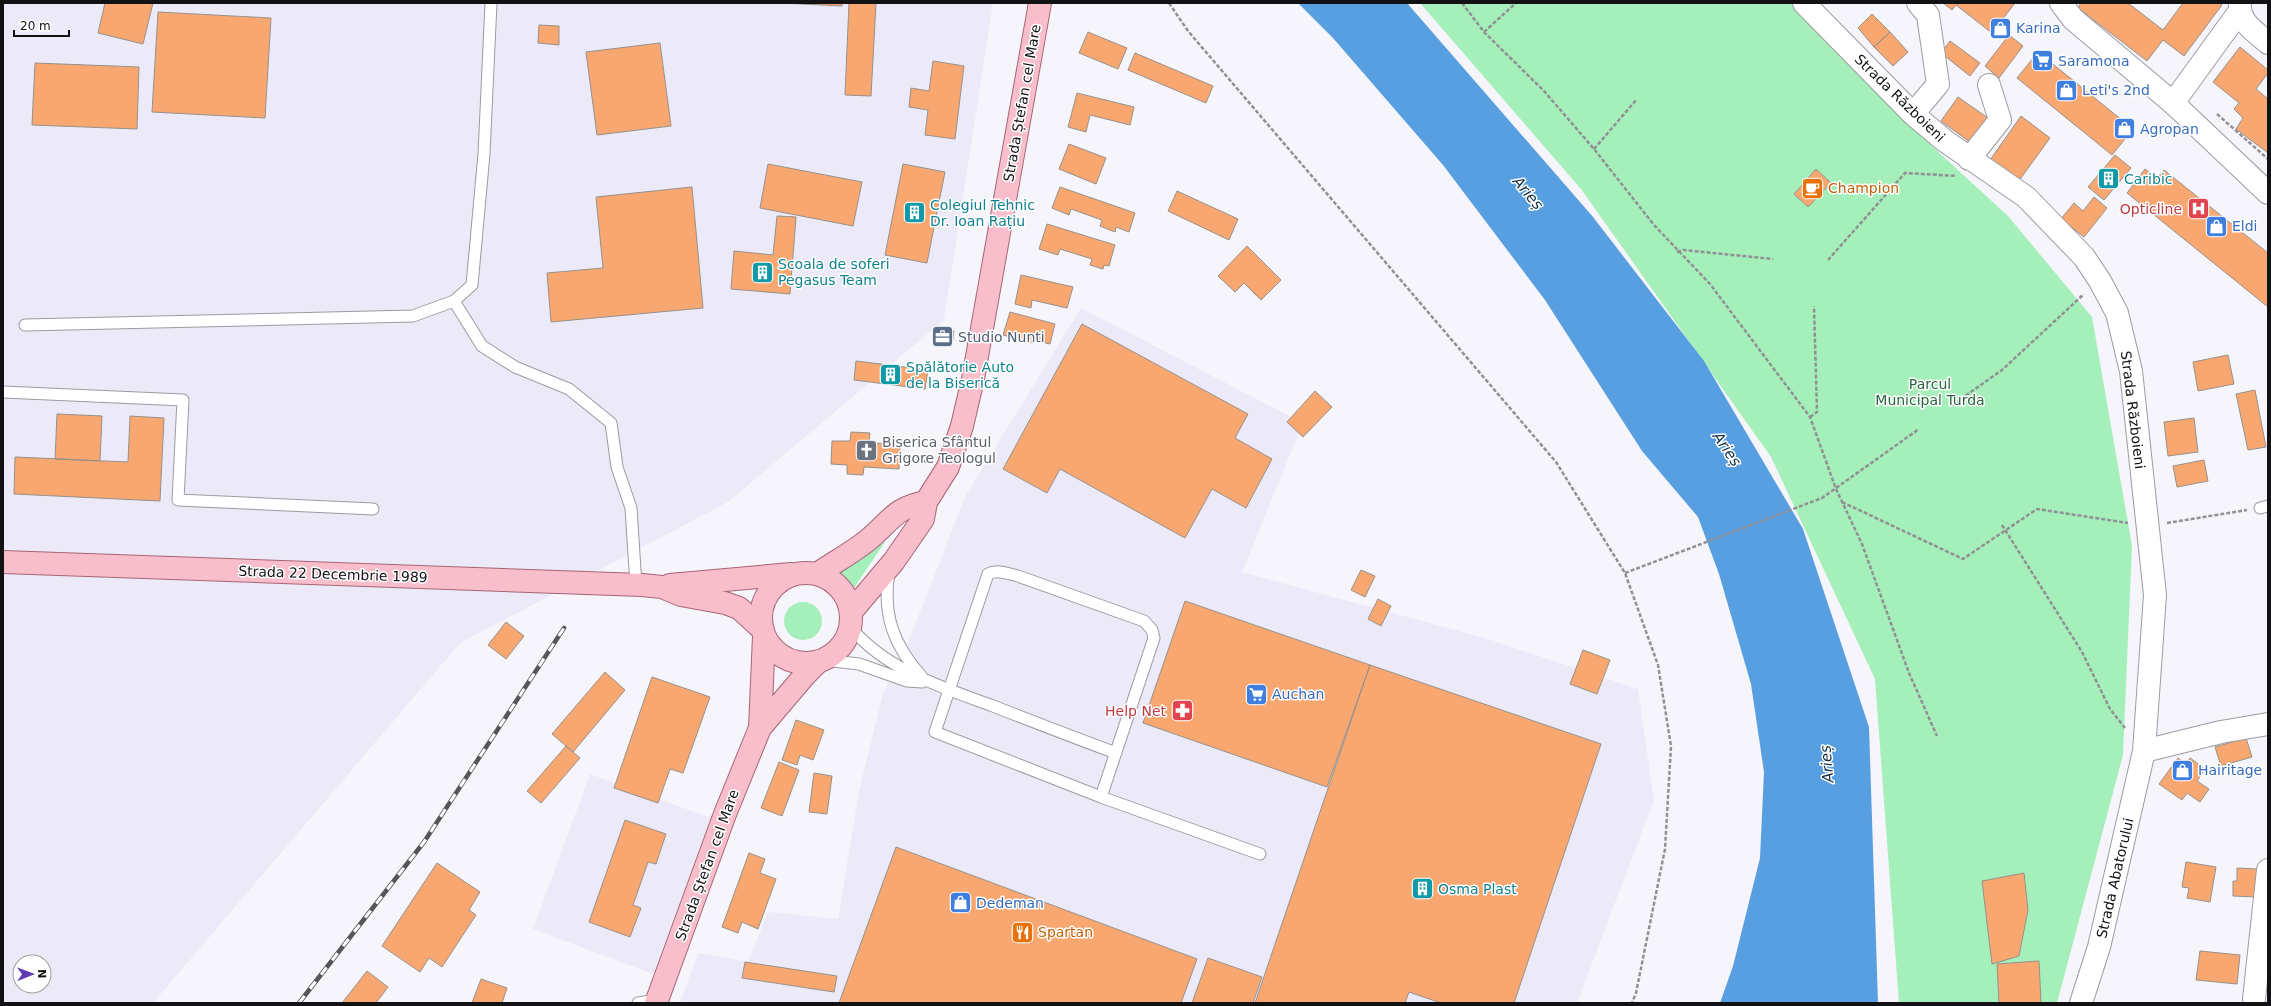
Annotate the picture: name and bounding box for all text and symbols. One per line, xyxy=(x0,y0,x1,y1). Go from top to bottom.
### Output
scale bar xyxy=(14,12,69,38)
shop icon: Karina xyxy=(1988,15,2014,41)
text: 20 m xyxy=(20,19,51,33)
place label: Karina xyxy=(2016,20,2061,36)
street label: Strada Ștefan cel Mare xyxy=(1000,23,1045,183)
supermarket icon: Saramona xyxy=(2029,48,2055,74)
street label: Strada Războieni xyxy=(1852,51,1948,145)
place label: Saramona xyxy=(2058,53,2129,69)
shop icon: Leti's 2nd xyxy=(2054,77,2080,103)
place label: Leti's 2nd xyxy=(2082,82,2150,98)
shop icon: Agropan xyxy=(2112,116,2138,142)
place label: Agropan xyxy=(2140,121,2199,137)
building icon: Caribic xyxy=(2095,166,2121,192)
place label: Caribic xyxy=(2124,171,2172,187)
water label: Arieș xyxy=(1508,172,1547,213)
cafe icon: Champion xyxy=(1799,175,1825,201)
place label: Champion xyxy=(1828,180,1899,196)
hospital icon: Opticline xyxy=(2185,196,2211,222)
place label: Colegiul Tehnic Dr. Ioan Rațiu xyxy=(930,197,1035,230)
building icon: Colegiul Tehnic Dr. Ioan Rațiu xyxy=(902,200,928,226)
place label: Opticline xyxy=(2120,201,2182,217)
shop icon: Eldi xyxy=(2204,213,2230,239)
place label: Eldi xyxy=(2232,218,2258,234)
place label: Scoala de soferi Pegasus Team xyxy=(778,256,890,288)
building icon: Scoala de soferi Pegasus Team xyxy=(749,259,775,285)
office icon: Studio Nunti xyxy=(929,324,955,350)
place label: Studio Nunti xyxy=(958,329,1045,345)
street label: Strada Războieni xyxy=(2118,350,2148,470)
place label: Spălătorie Auto de la Biserică xyxy=(906,359,1014,391)
building icon: Spălătorie Auto de la Biserică xyxy=(878,362,904,388)
park label: Parcul Municipal Turda xyxy=(1875,376,1985,408)
water label: Arieș xyxy=(1708,428,1745,470)
place label: Biserica Sfântul Grigore Teologul xyxy=(882,434,996,466)
church icon: Biserica Sfântul Grigore Teologul xyxy=(853,437,879,463)
street label: Strada 22 Decembrie 1989 xyxy=(238,563,428,585)
supermarket icon: Auchan xyxy=(1243,681,1269,707)
place label: Auchan xyxy=(1272,686,1324,702)
pharmacy icon: Help Net xyxy=(1169,698,1195,724)
place label: Help Net xyxy=(1105,703,1167,719)
water label: Arieș xyxy=(1816,744,1838,785)
shop icon: Hairitage xyxy=(2169,757,2195,783)
place label: Hairitage xyxy=(2198,762,2262,778)
street label: Strada Ștefan cel Mare xyxy=(672,787,743,943)
street label: Strada Abatorului xyxy=(2093,816,2137,940)
building icon: Osma Plast xyxy=(1410,876,1436,902)
place label: Osma Plast xyxy=(1438,881,1517,897)
shop icon: Dedeman xyxy=(948,890,974,916)
place label: Dedeman xyxy=(976,895,1044,911)
restaurant icon: Spartan xyxy=(1010,919,1036,945)
place label: Spartan xyxy=(1038,924,1093,940)
north arrow xyxy=(12,954,52,994)
text: N xyxy=(35,969,48,979)

